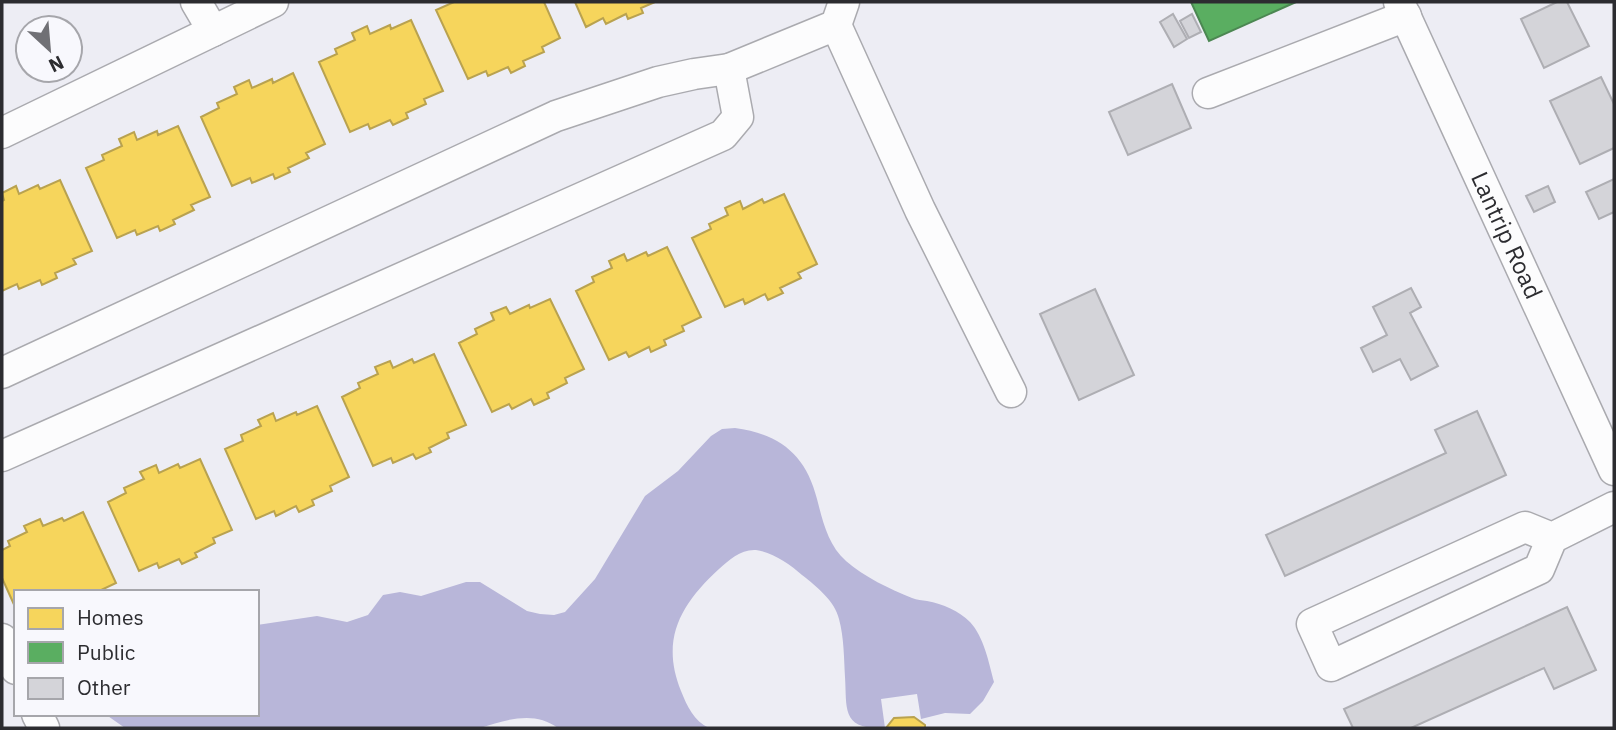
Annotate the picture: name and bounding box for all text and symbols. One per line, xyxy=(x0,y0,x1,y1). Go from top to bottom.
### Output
north arrow xyxy=(14,14,84,84)
text: N xyxy=(45,50,68,78)
street label: Lantrip Road xyxy=(1464,166,1550,304)
legend xyxy=(14,590,259,716)
text: Homes xyxy=(77,603,144,631)
text: Public xyxy=(77,638,135,666)
text: Other xyxy=(77,673,131,701)

